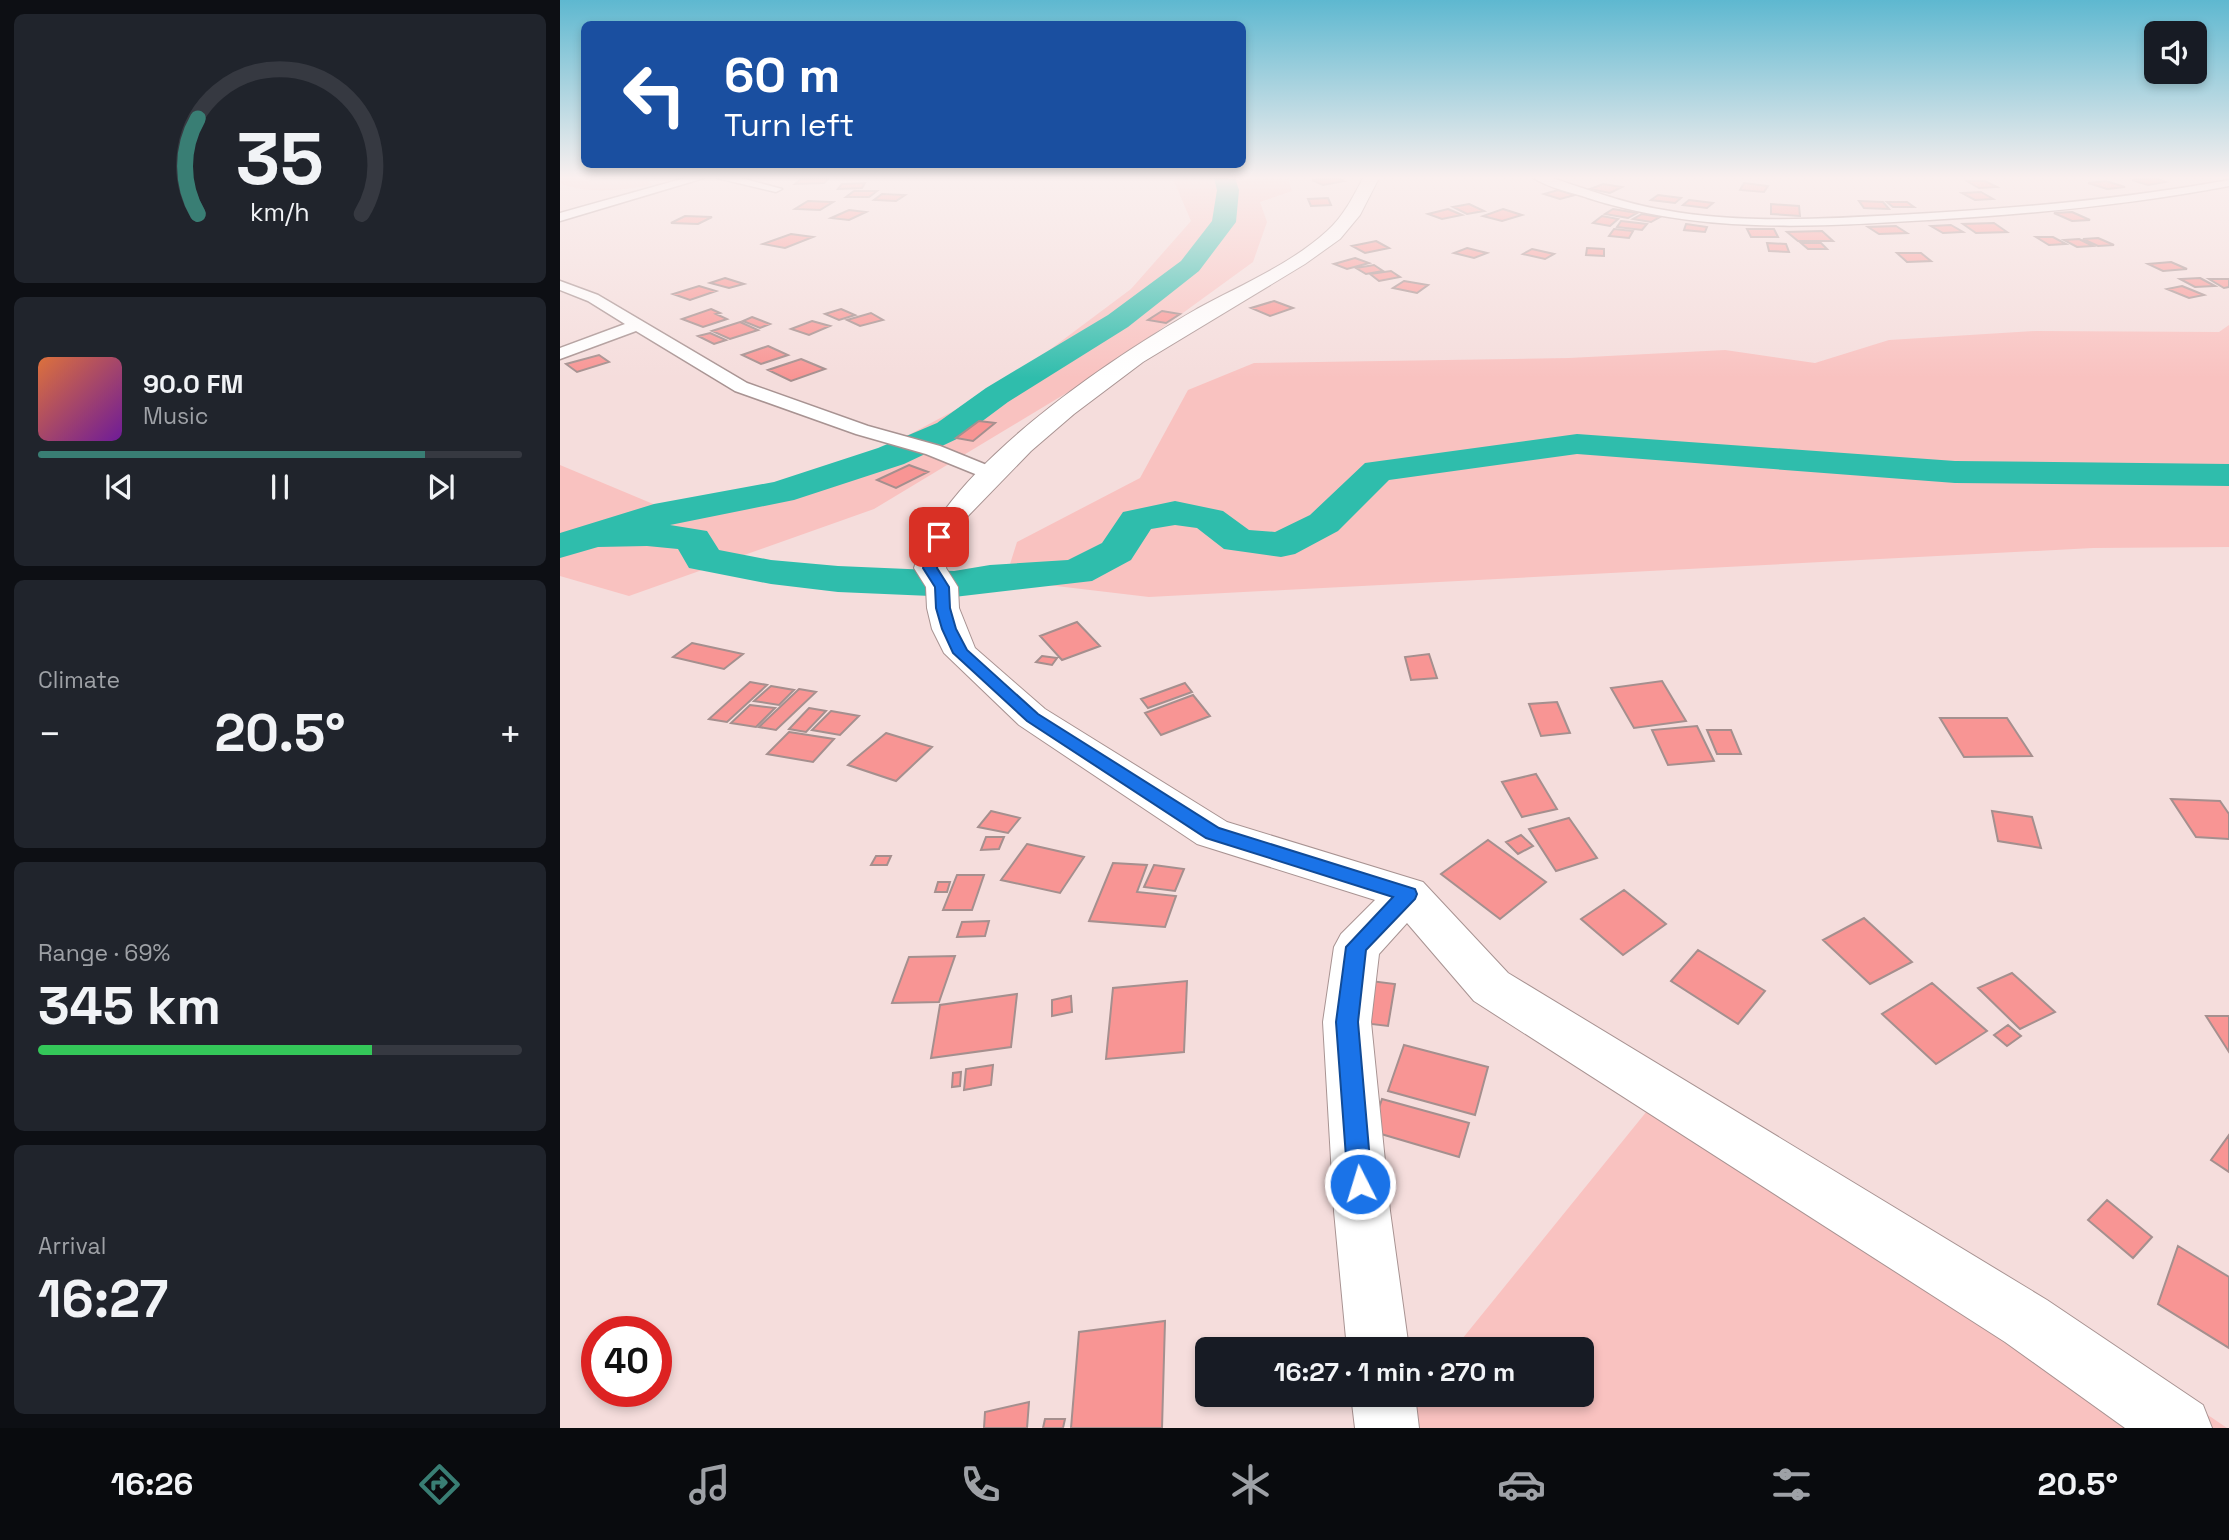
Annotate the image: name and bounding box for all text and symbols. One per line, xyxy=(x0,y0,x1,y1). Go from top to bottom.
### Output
map controls xyxy=(2144,21,2207,84)
button: sound xyxy=(2144,21,2207,84)
text: 60 m xyxy=(724,44,840,106)
icon: left xyxy=(609,49,700,140)
text: Turn left xyxy=(724,105,854,145)
text: 35 xyxy=(236,113,324,206)
text: km/h xyxy=(250,196,310,228)
text: 90.0 FM xyxy=(143,367,243,401)
text: Music xyxy=(143,401,208,431)
icon: previous xyxy=(100,468,138,506)
icon: pause xyxy=(261,468,299,506)
icon: next xyxy=(422,468,460,506)
pin xyxy=(909,507,969,567)
icon: arrive xyxy=(920,518,958,556)
text: Climate xyxy=(38,665,120,695)
text: 20.5° xyxy=(214,700,346,766)
text: − xyxy=(38,710,62,758)
text: + xyxy=(498,710,522,758)
text: Range · 69% xyxy=(38,938,170,968)
text: 345 km xyxy=(38,973,221,1039)
position arrow xyxy=(1323,1147,1397,1221)
text: Arrival xyxy=(38,1231,106,1261)
text: 16:27 xyxy=(38,1266,168,1332)
speed limit sign: 40 xyxy=(581,1316,672,1407)
text: 16:27 · 1 min · 270 m xyxy=(1274,1355,1515,1389)
icon: directions xyxy=(415,1460,464,1509)
icon: music xyxy=(685,1460,734,1509)
icon: phone xyxy=(956,1460,1005,1509)
icon: climate xyxy=(1226,1460,1275,1509)
icon: car xyxy=(1497,1460,1546,1509)
icon: filters xyxy=(1767,1460,1816,1509)
text: 16:26 xyxy=(111,1464,193,1504)
text: 20.5° xyxy=(2037,1464,2118,1504)

